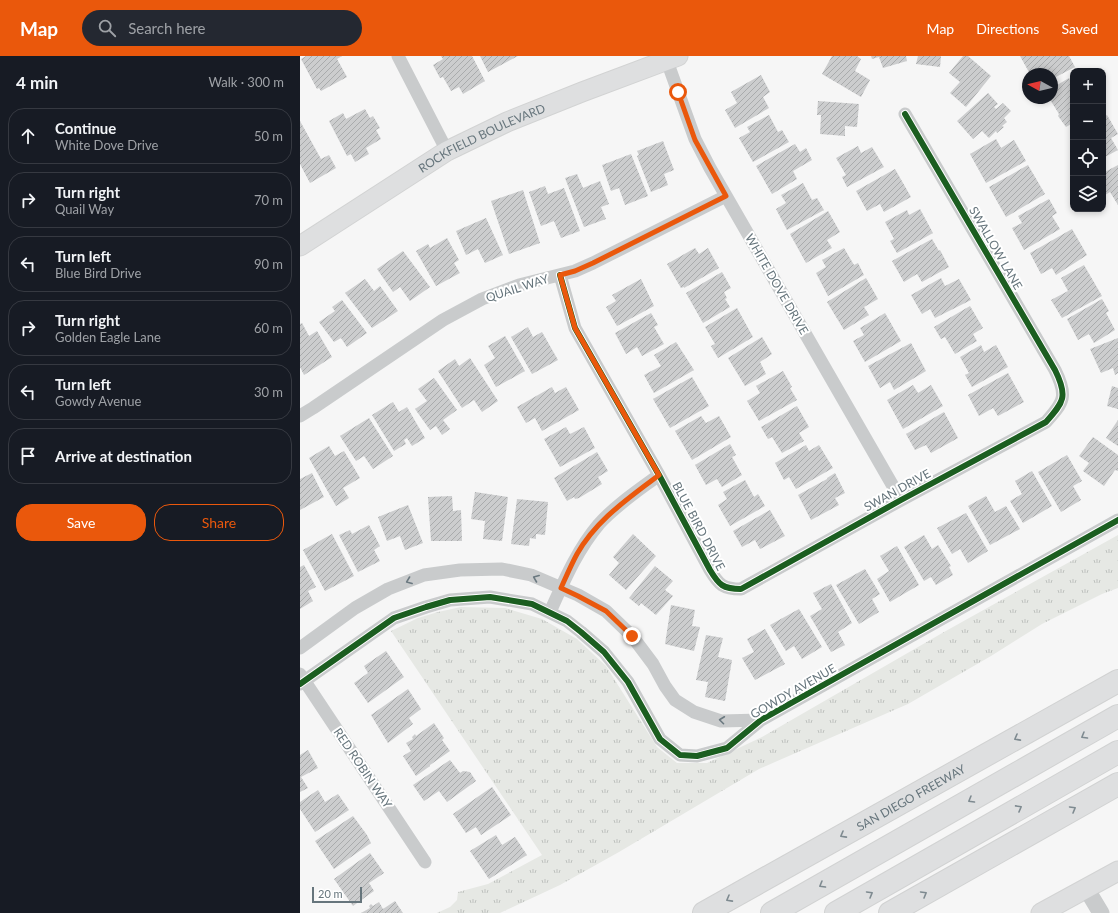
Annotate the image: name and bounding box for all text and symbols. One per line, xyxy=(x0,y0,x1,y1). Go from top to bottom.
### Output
search box xyxy=(82,10,362,46)
text: Map xyxy=(20,17,58,40)
icon: search xyxy=(96,17,118,39)
text: Search here xyxy=(128,19,206,37)
text: Map xyxy=(927,20,954,37)
text: Directions xyxy=(976,20,1039,37)
text: Saved xyxy=(1061,20,1098,37)
north arrow xyxy=(1022,68,1058,104)
map controls xyxy=(1070,68,1106,212)
button: + xyxy=(1070,68,1106,104)
text: 4 min xyxy=(16,72,58,93)
text: Walk · 300 m xyxy=(208,74,284,90)
route start xyxy=(669,83,687,101)
street label: ROCKFIELD BOULEVARD xyxy=(415,100,547,175)
button: − xyxy=(1070,104,1106,140)
text: Continue xyxy=(55,119,116,137)
icon: ahead xyxy=(17,125,39,147)
text: 50 m xyxy=(254,128,283,144)
text: White Dove Drive xyxy=(55,137,158,153)
button: locate xyxy=(1070,140,1106,176)
button: layers xyxy=(1070,176,1106,212)
text: Turn right xyxy=(55,183,120,201)
icon: right xyxy=(17,189,39,211)
text: 70 m xyxy=(254,192,283,208)
text: Quail Way xyxy=(55,201,114,217)
street label: SWALLOW LANE xyxy=(966,204,1026,292)
street label: WHITE DOVE DRIVE xyxy=(742,231,812,337)
text: Turn left xyxy=(55,247,111,265)
icon: left xyxy=(17,253,39,275)
text: 90 m xyxy=(254,256,283,272)
text: Blue Bird Drive xyxy=(55,265,141,281)
street label: QUAIL WAY xyxy=(484,271,551,305)
text: Turn right xyxy=(55,311,120,329)
icon: right xyxy=(17,317,39,339)
text: 60 m xyxy=(254,320,283,336)
text: Golden Eagle Lane xyxy=(55,329,161,345)
text: Turn left xyxy=(55,375,111,393)
icon: left xyxy=(17,381,39,403)
text: 30 m xyxy=(254,384,283,400)
text: Gowdy Avenue xyxy=(55,393,141,409)
icon: arrive xyxy=(17,445,39,467)
text: Arrive at destination xyxy=(55,447,192,465)
street label: SWAN DRIVE xyxy=(861,466,933,514)
street label: BLUE BIRD DRIVE xyxy=(669,479,729,573)
button: Save xyxy=(16,504,146,541)
button: Share xyxy=(154,504,284,541)
one-way arrow xyxy=(533,574,540,582)
one-way arrow xyxy=(406,576,413,584)
route end xyxy=(623,627,641,645)
street label: GOWDY AVENUE xyxy=(747,660,839,722)
one-way arrow xyxy=(719,716,725,725)
street label: RED ROBIN WAY xyxy=(331,725,396,811)
one-way arrow xyxy=(1081,731,1088,738)
one-way arrow xyxy=(1014,733,1021,740)
street label: SAN DIEGO FREEWAY xyxy=(854,760,968,834)
one-way arrow xyxy=(968,795,975,802)
one-way arrow xyxy=(1015,805,1022,813)
one-way arrow xyxy=(1069,806,1076,814)
one-way arrow xyxy=(840,831,847,838)
one-way arrow xyxy=(819,880,826,887)
scale bar xyxy=(312,885,362,904)
text: 20 m xyxy=(318,887,343,900)
one-way arrow xyxy=(866,891,873,898)
one-way arrow xyxy=(919,891,927,898)
one-way arrow xyxy=(726,894,733,901)

